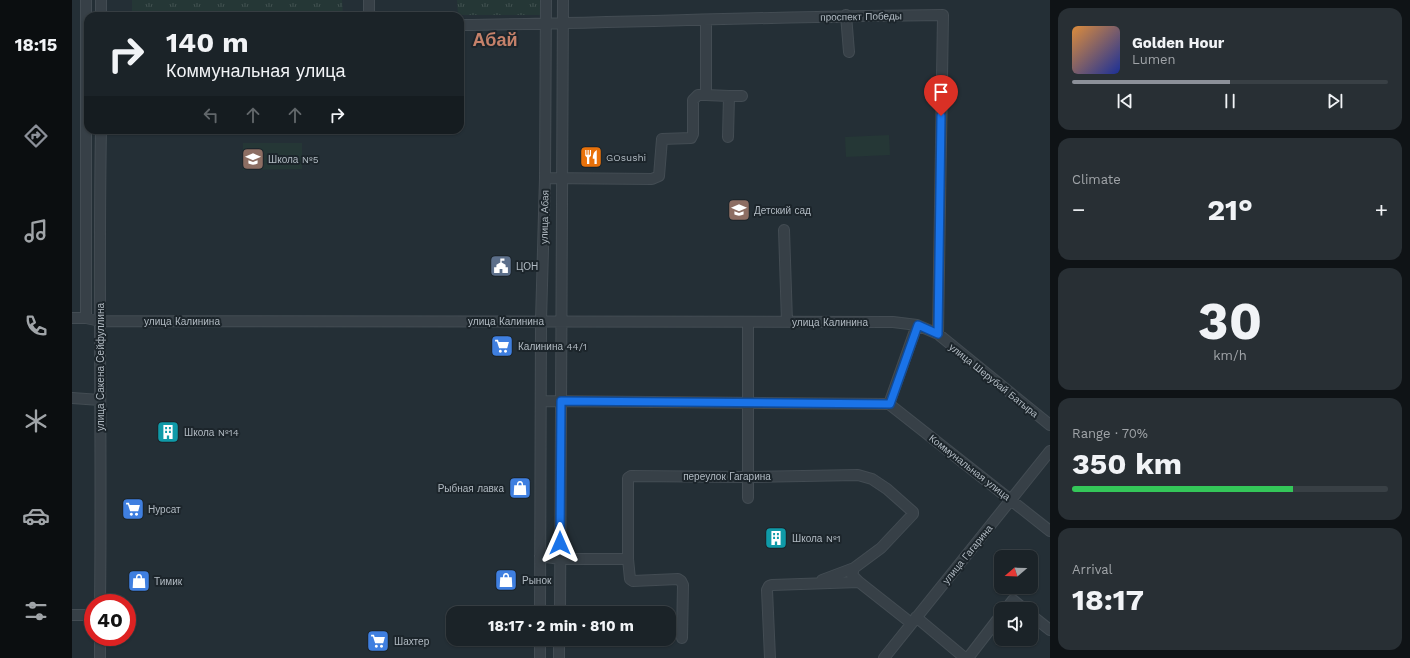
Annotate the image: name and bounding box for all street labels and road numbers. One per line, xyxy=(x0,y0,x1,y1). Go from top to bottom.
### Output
street label: проспект Победы xyxy=(820,10,902,23)
street label: улица Абая xyxy=(539,190,550,244)
street label: улица Сакена Сейфуллина xyxy=(95,303,106,431)
street label: улица Калинина xyxy=(144,316,220,327)
street label: улица Калинина xyxy=(468,316,544,327)
street label: улица Калинина xyxy=(792,317,868,328)
street label: улица Шерубай Батыра xyxy=(947,341,1041,420)
street label: Коммунальная улица xyxy=(927,432,1013,503)
street label: переулок Гагарина xyxy=(683,471,771,482)
street label: улица Гагарина xyxy=(940,522,995,586)

